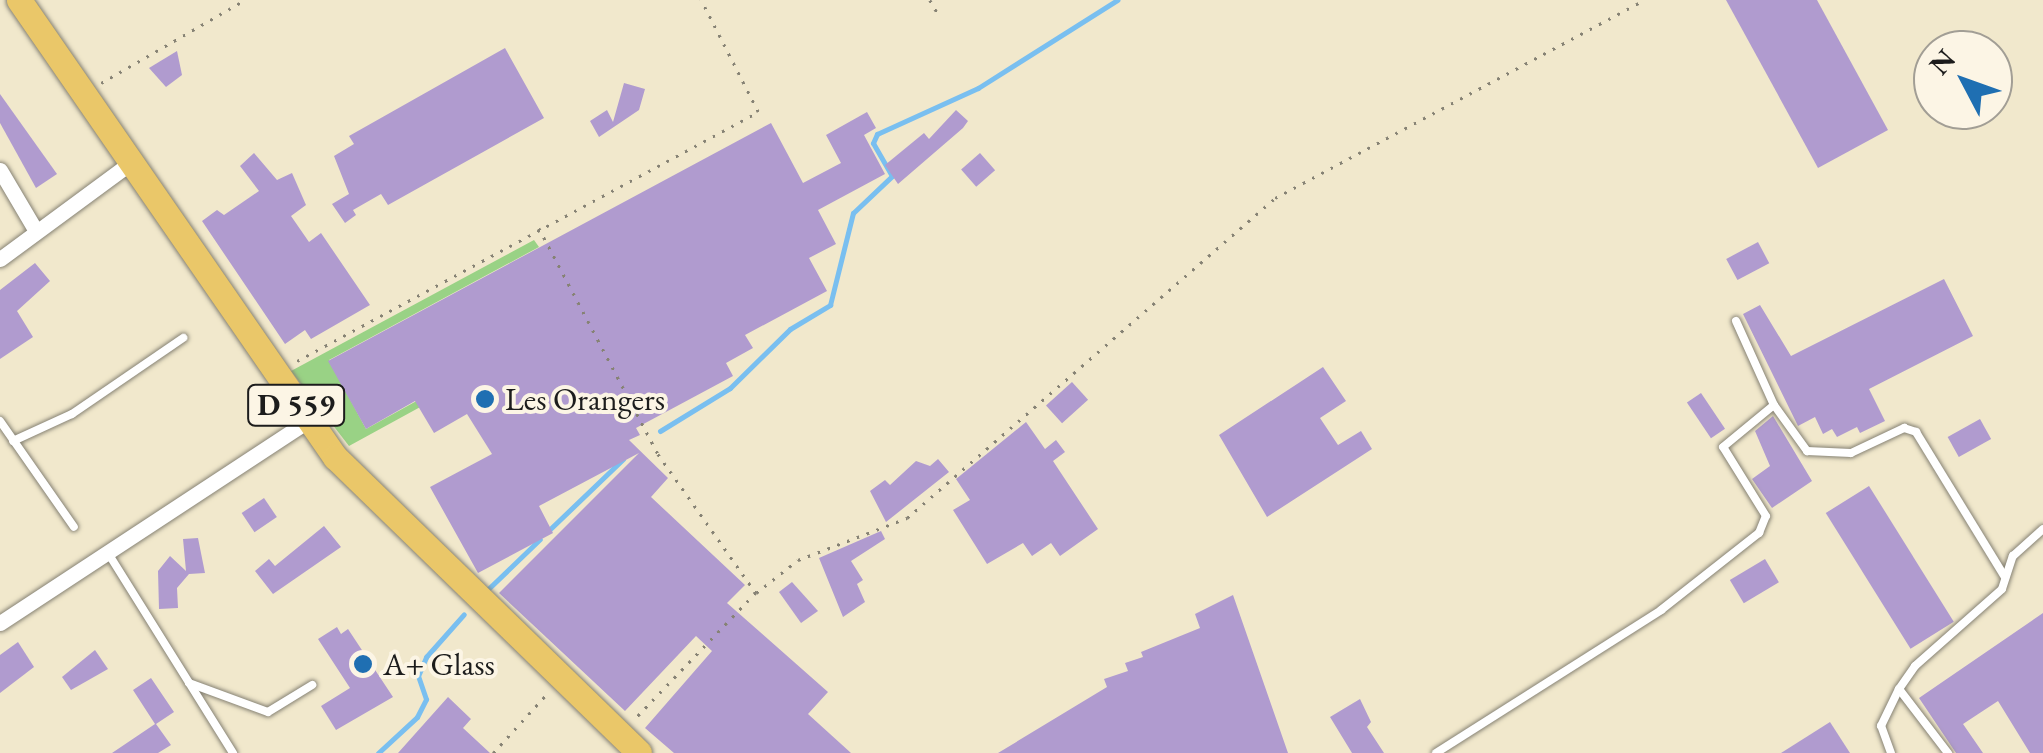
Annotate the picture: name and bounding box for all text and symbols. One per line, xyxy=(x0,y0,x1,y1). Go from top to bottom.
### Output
north arrow xyxy=(1913,30,2013,130)
text: N xyxy=(1921,41,1963,82)
road number: D 559 xyxy=(246,380,346,430)
place label: Les Orangers xyxy=(505,380,665,418)
marker: Les Orangers xyxy=(474,388,496,410)
place label: A+ Glass xyxy=(383,645,495,683)
marker: A+ Glass xyxy=(352,653,374,675)

